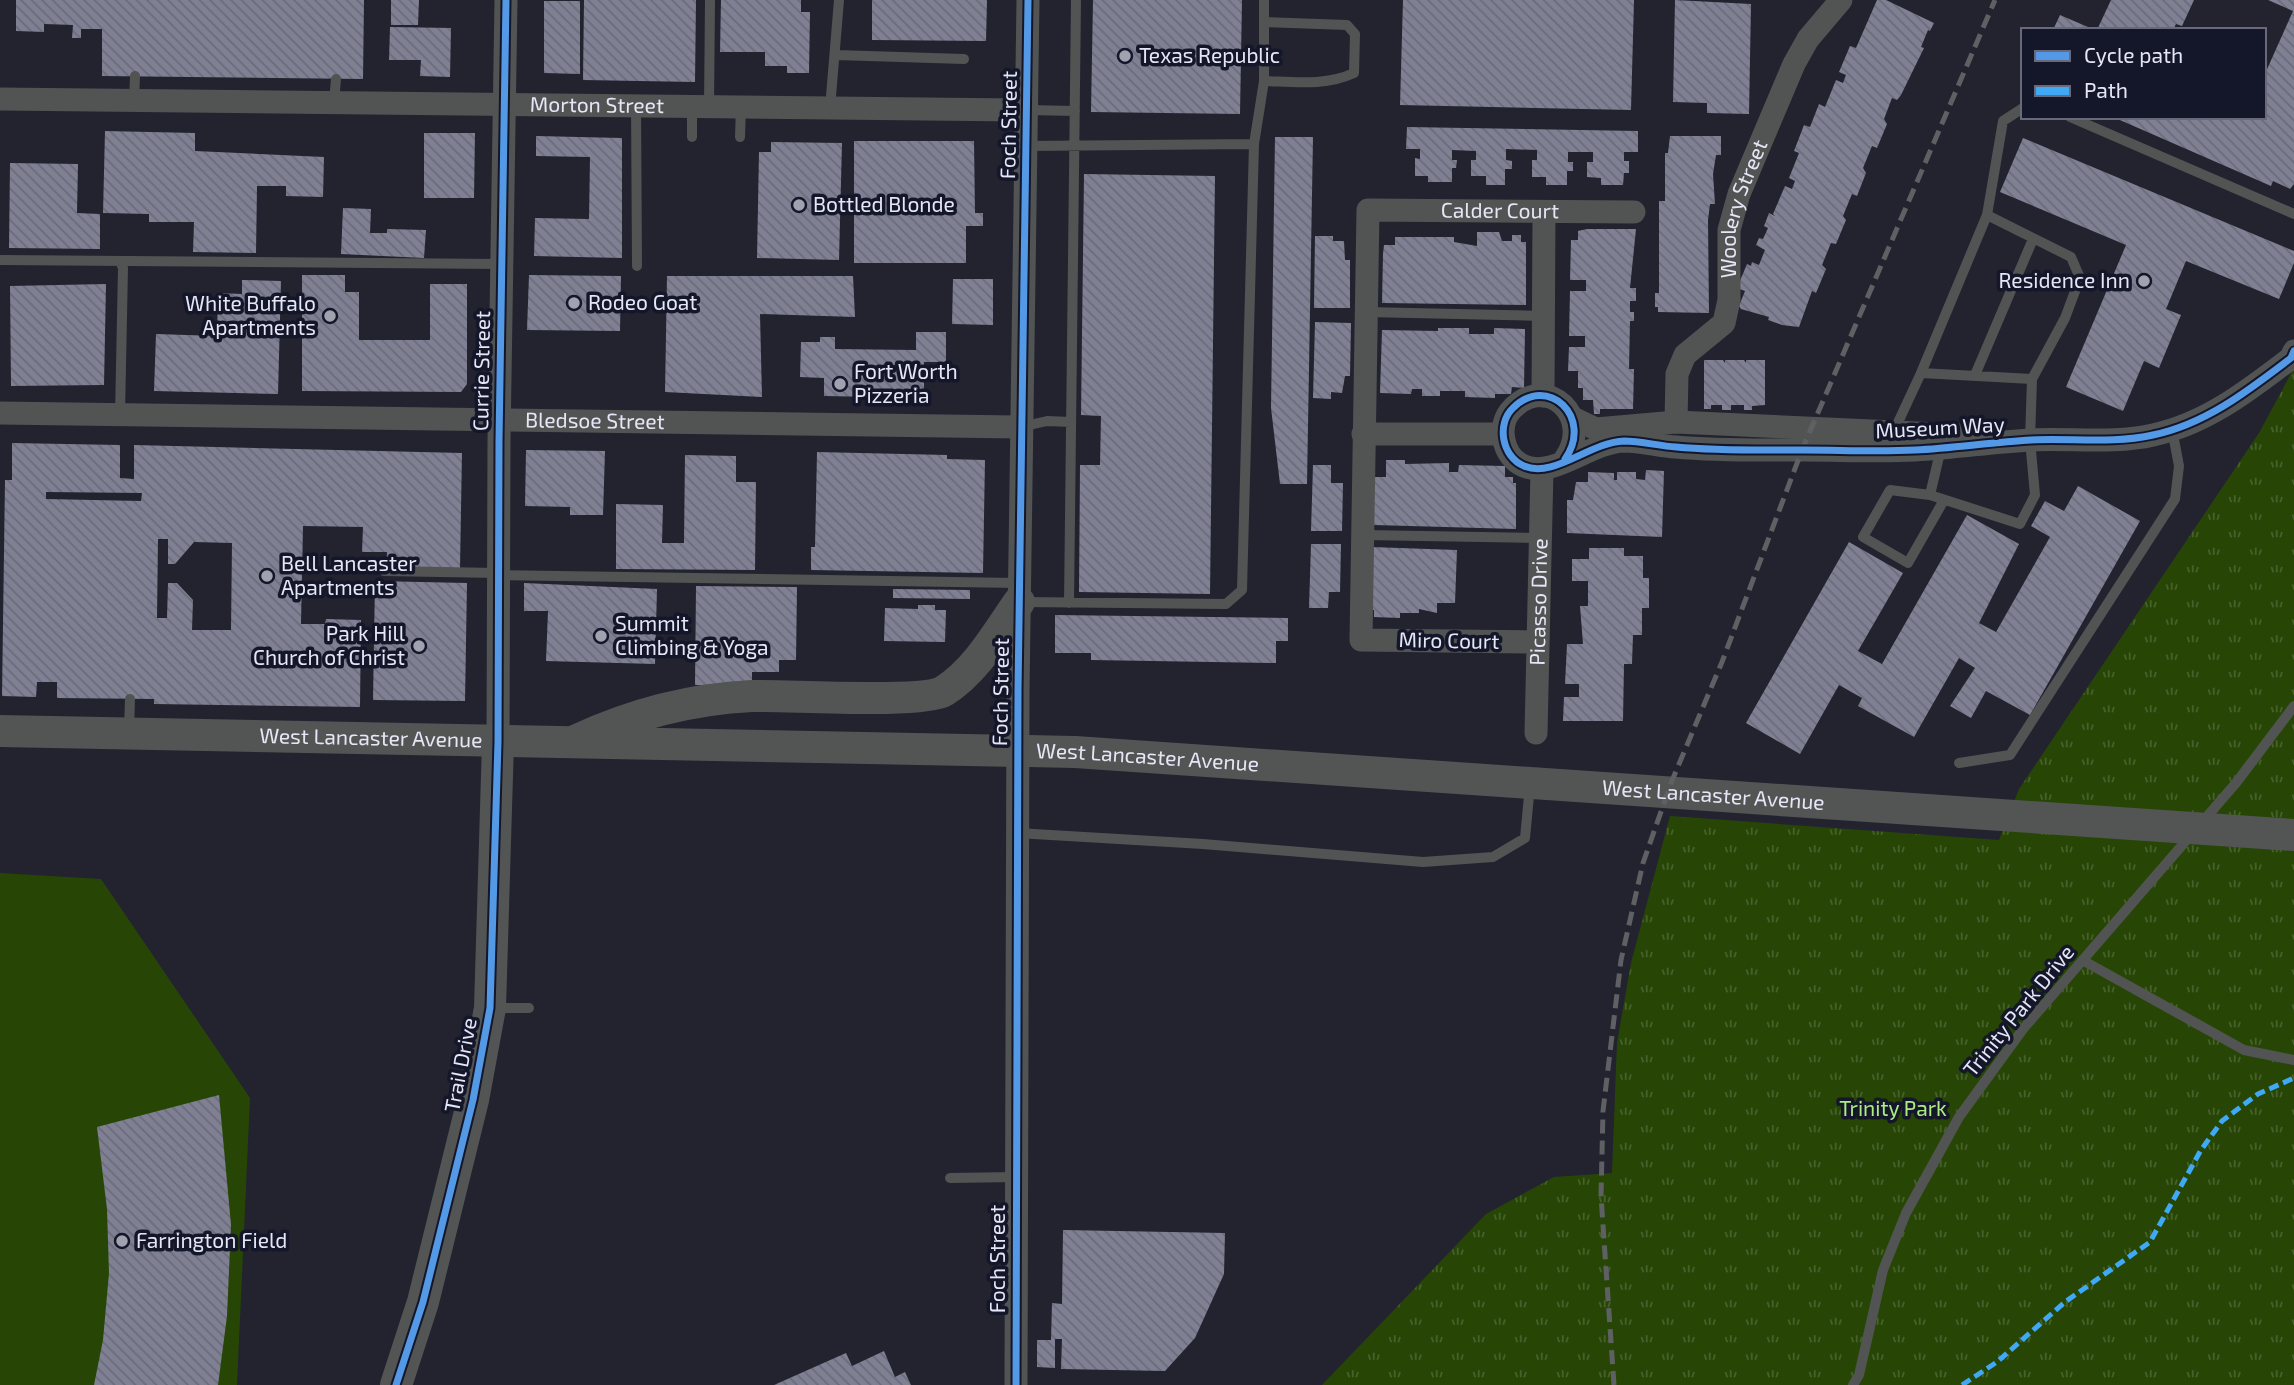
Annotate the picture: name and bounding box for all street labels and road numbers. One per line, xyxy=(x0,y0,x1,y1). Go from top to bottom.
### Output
street label: Foch Street xyxy=(994,71,1021,179)
street label: Morton Street xyxy=(530,91,664,117)
street label: Woolery Street xyxy=(1715,136,1772,278)
street label: Calder Court xyxy=(1441,197,1559,222)
street label: Currie Street xyxy=(467,311,494,431)
street label: Bledsoe Street xyxy=(525,406,665,433)
street label: Museum Way xyxy=(1875,411,2005,442)
street label: Picasso Drive xyxy=(1524,538,1551,666)
street label: Miro Court xyxy=(1398,626,1500,653)
street label: Foch Street xyxy=(986,638,1013,746)
street label: West Lancaster Avenue xyxy=(259,722,483,751)
street label: West Lancaster Avenue xyxy=(1036,737,1260,775)
street label: West Lancaster Avenue xyxy=(1601,774,1826,814)
street label: Trinity Park Drive xyxy=(1957,939,2078,1081)
street label: Trail Drive xyxy=(438,1015,481,1114)
street label: Foch Street xyxy=(984,1205,1009,1313)

